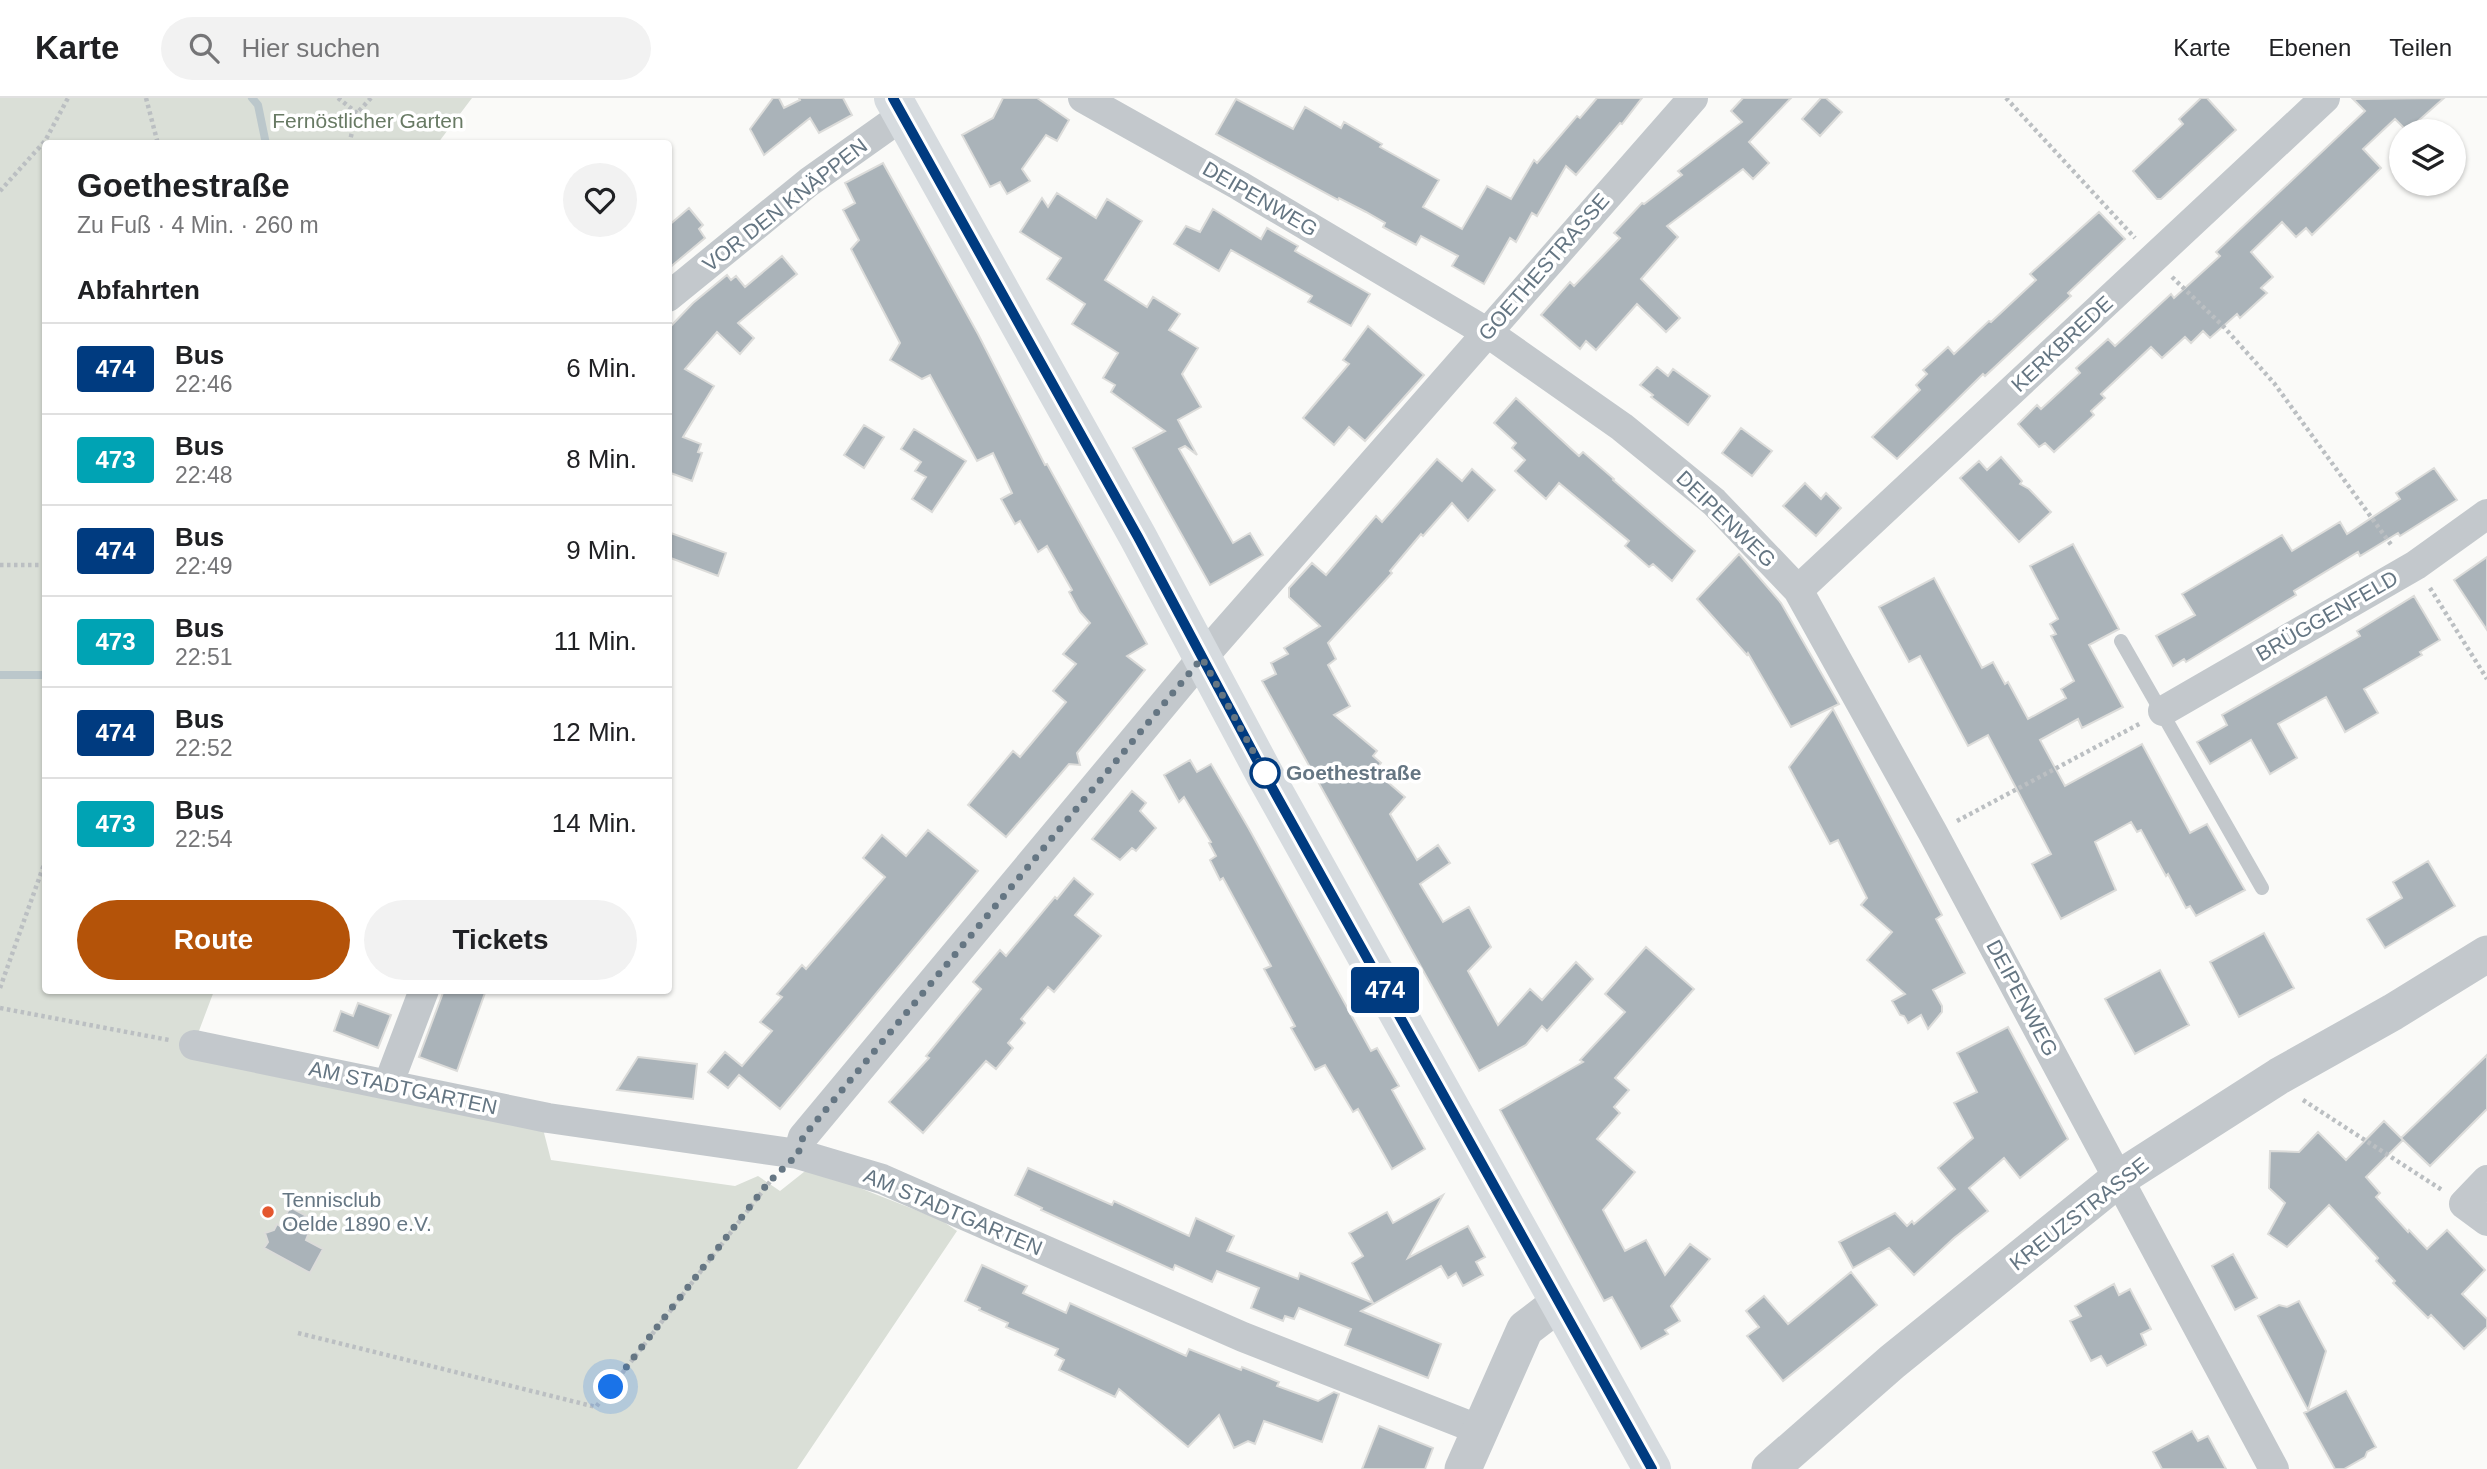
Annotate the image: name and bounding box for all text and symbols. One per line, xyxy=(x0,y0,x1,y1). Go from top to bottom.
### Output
search box xyxy=(161,17,651,80)
text: Karte xyxy=(35,29,119,66)
icon: search xyxy=(185,29,223,67)
text: Hier suchen xyxy=(241,33,380,63)
text: Karte xyxy=(2173,34,2231,61)
text: Ebenen xyxy=(2269,34,2351,61)
text: Teilen xyxy=(2389,34,2452,61)
park label: Fernöstlicher Garten xyxy=(272,109,464,132)
map controls xyxy=(2389,119,2466,196)
button: layers xyxy=(2389,119,2466,196)
street label: VOR DEN KNÄPPEN xyxy=(698,133,871,276)
street label: DEIPENWEG xyxy=(1199,157,1322,241)
button: heart xyxy=(563,163,637,237)
text: Goethestraße xyxy=(77,167,290,204)
street label: GOETHESTRASSE xyxy=(1474,189,1614,345)
text: Zu Fuß · 4 Min. · 260 m xyxy=(77,212,319,238)
text: Abfahrten xyxy=(77,275,200,305)
street label: KERKBREDE xyxy=(2006,291,2117,396)
text: Bus xyxy=(175,340,224,370)
text: 6 Min. xyxy=(566,353,637,383)
text: 474 xyxy=(95,355,136,382)
text: 22:46 xyxy=(175,371,233,397)
text: Bus xyxy=(175,431,224,461)
text: 8 Min. xyxy=(566,444,637,474)
text: 473 xyxy=(95,446,136,473)
text: 22:48 xyxy=(175,462,233,488)
street label: DEIPENWEG xyxy=(1672,466,1781,571)
text: Bus xyxy=(175,522,224,552)
text: 9 Min. xyxy=(566,535,637,565)
text: 474 xyxy=(95,537,136,564)
text: 22:49 xyxy=(175,553,233,579)
street label: BRÜGGENFELD xyxy=(2252,566,2402,665)
text: Bus xyxy=(175,613,224,643)
text: 11 Min. xyxy=(554,626,637,656)
text: 473 xyxy=(95,628,136,655)
text: 22:51 xyxy=(175,644,233,670)
text: Bus xyxy=(175,704,224,734)
text: 12 Min. xyxy=(552,717,637,747)
text: 474 xyxy=(95,719,136,746)
text: 22:52 xyxy=(175,735,233,761)
marker: Goethestraße xyxy=(1250,758,1280,788)
place label: Goethestraße xyxy=(1286,761,1421,784)
text: Bus xyxy=(175,795,224,825)
text: 14 Min. xyxy=(552,808,637,838)
text: 473 xyxy=(95,810,136,837)
text: 22:54 xyxy=(175,826,233,852)
button: Route xyxy=(77,900,350,980)
button: Tickets xyxy=(364,900,637,980)
street label: DEIPENWEG xyxy=(1982,936,2063,1060)
line badge: 474 xyxy=(1345,967,1425,1013)
text: 474 xyxy=(1365,976,1405,1003)
street label: AM STADTGARTEN xyxy=(307,1056,499,1119)
street label: KREUZSTRASSE xyxy=(2005,1152,2152,1275)
street label: AM STADTGARTEN xyxy=(860,1163,1046,1260)
place label: Tennisclub Oelde 1890 e.V. xyxy=(282,1188,432,1235)
marker: Tennisclub Oelde 1890 e.V. xyxy=(260,1204,276,1220)
your location xyxy=(593,1369,628,1404)

